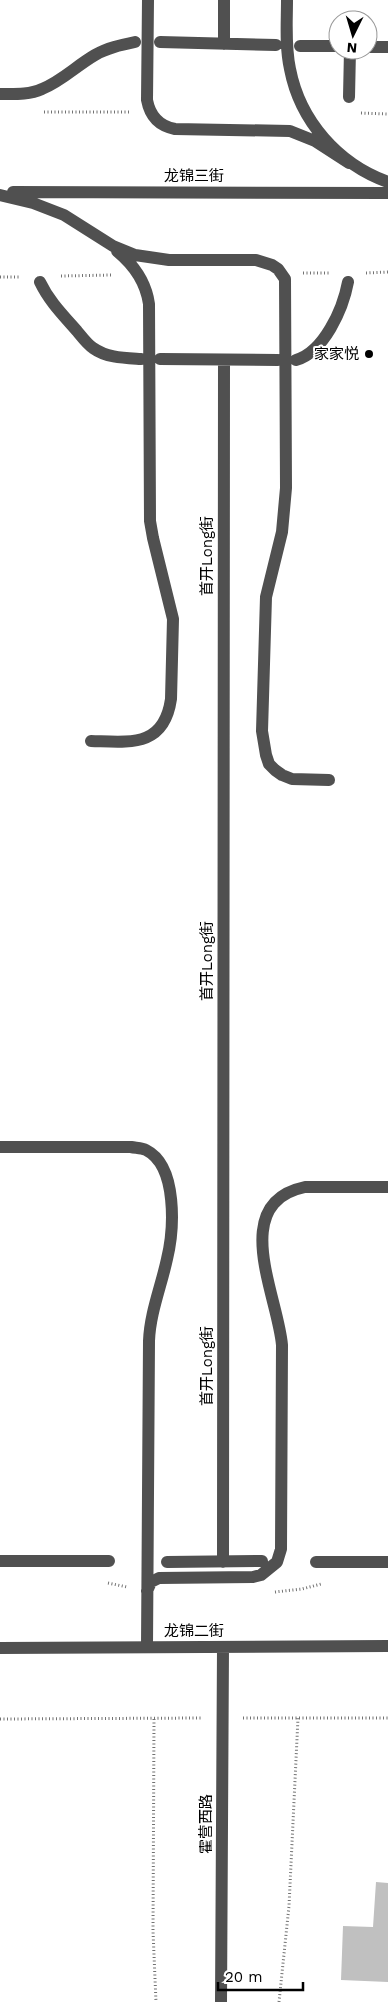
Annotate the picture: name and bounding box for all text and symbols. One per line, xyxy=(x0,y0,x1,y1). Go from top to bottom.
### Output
north arrow xyxy=(328,10,378,60)
text: N xyxy=(346,40,358,56)
street label: 龙锦三街 xyxy=(164,167,224,185)
place label: 家家悦 xyxy=(314,345,359,363)
marker: 家家悦 xyxy=(363,348,375,360)
street label: 首开Long街 xyxy=(198,516,216,596)
street label: 首开Long街 xyxy=(198,921,216,1001)
street label: 首开Long街 xyxy=(198,1326,216,1406)
street label: 龙锦二街 xyxy=(164,1622,224,1640)
street label: 霍营西路 xyxy=(197,1794,215,1854)
scale bar xyxy=(218,1960,303,1992)
text: 20 m xyxy=(225,1968,263,1986)

